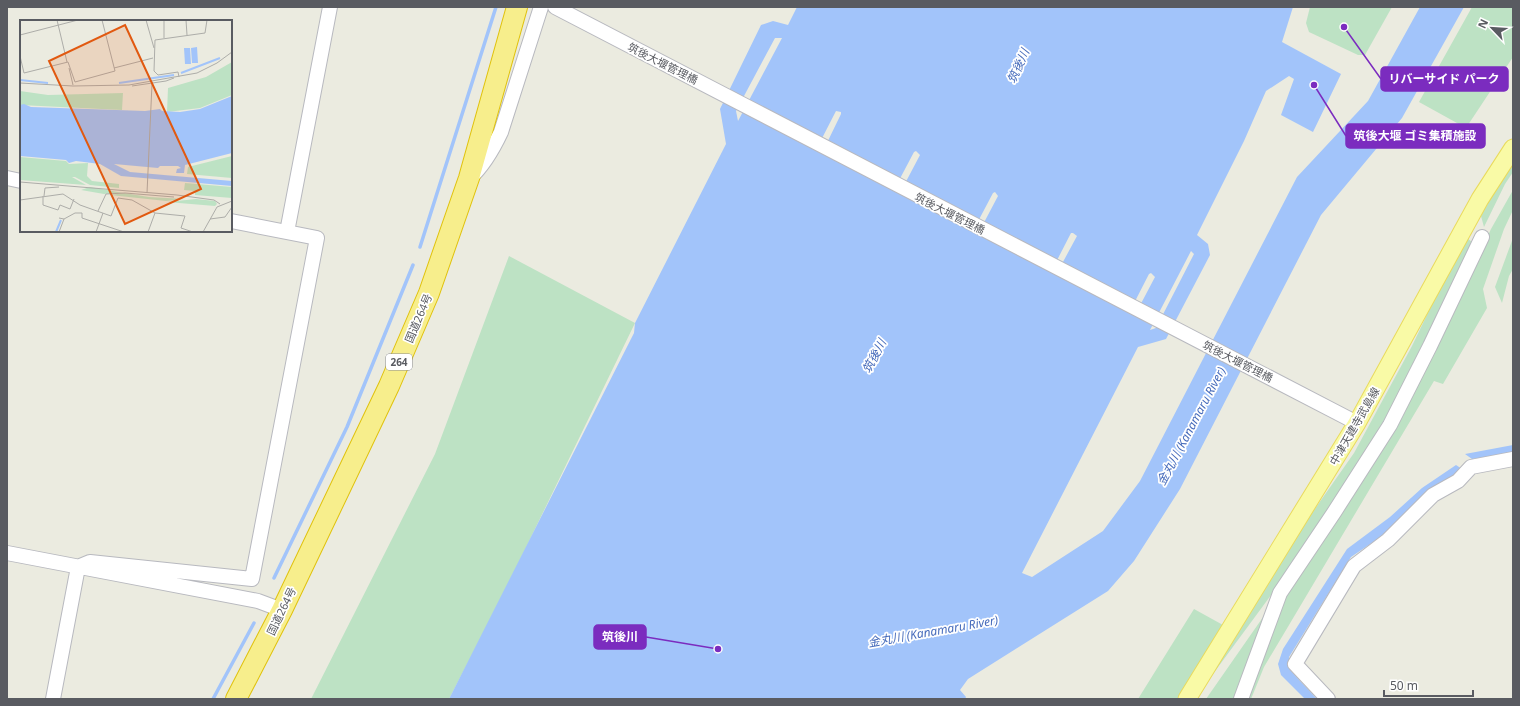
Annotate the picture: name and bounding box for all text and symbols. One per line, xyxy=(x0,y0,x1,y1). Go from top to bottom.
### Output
north arrow xyxy=(1472,8,1512,48)
text: N xyxy=(1474,16,1491,31)
inset map xyxy=(20,20,232,232)
street label: 筑後大堰管理橋 xyxy=(625,39,701,87)
water label: 筑後川 xyxy=(1003,44,1034,86)
callout: リバーサイド パーク xyxy=(1381,67,1508,91)
text: リバーサイド パーク xyxy=(1389,70,1499,87)
callout: 筑後大堰 ゴミ集積施設 xyxy=(1346,124,1485,148)
text: 筑後大堰 ゴミ集積施設 xyxy=(1353,127,1477,144)
street label: 筑後大堰管理橋 xyxy=(912,189,988,237)
street label: 国道264号 xyxy=(401,291,435,345)
water label: 筑後川 xyxy=(858,334,891,376)
street label: 筑後大堰管理橋 xyxy=(1200,337,1276,385)
road number: 264 xyxy=(386,354,412,370)
water label: 金丸川 (Kanamaru River) xyxy=(1153,364,1229,488)
street label: 中津天建寺武島線 xyxy=(1326,384,1382,468)
street label: 国道264号 xyxy=(263,584,299,638)
water label: 金丸川 (Kanamaru River) xyxy=(867,611,999,651)
callout: 筑後川 xyxy=(594,625,646,649)
text: 筑後川 xyxy=(602,628,638,645)
scale bar xyxy=(1384,672,1473,698)
text: 50 m xyxy=(1390,677,1418,694)

